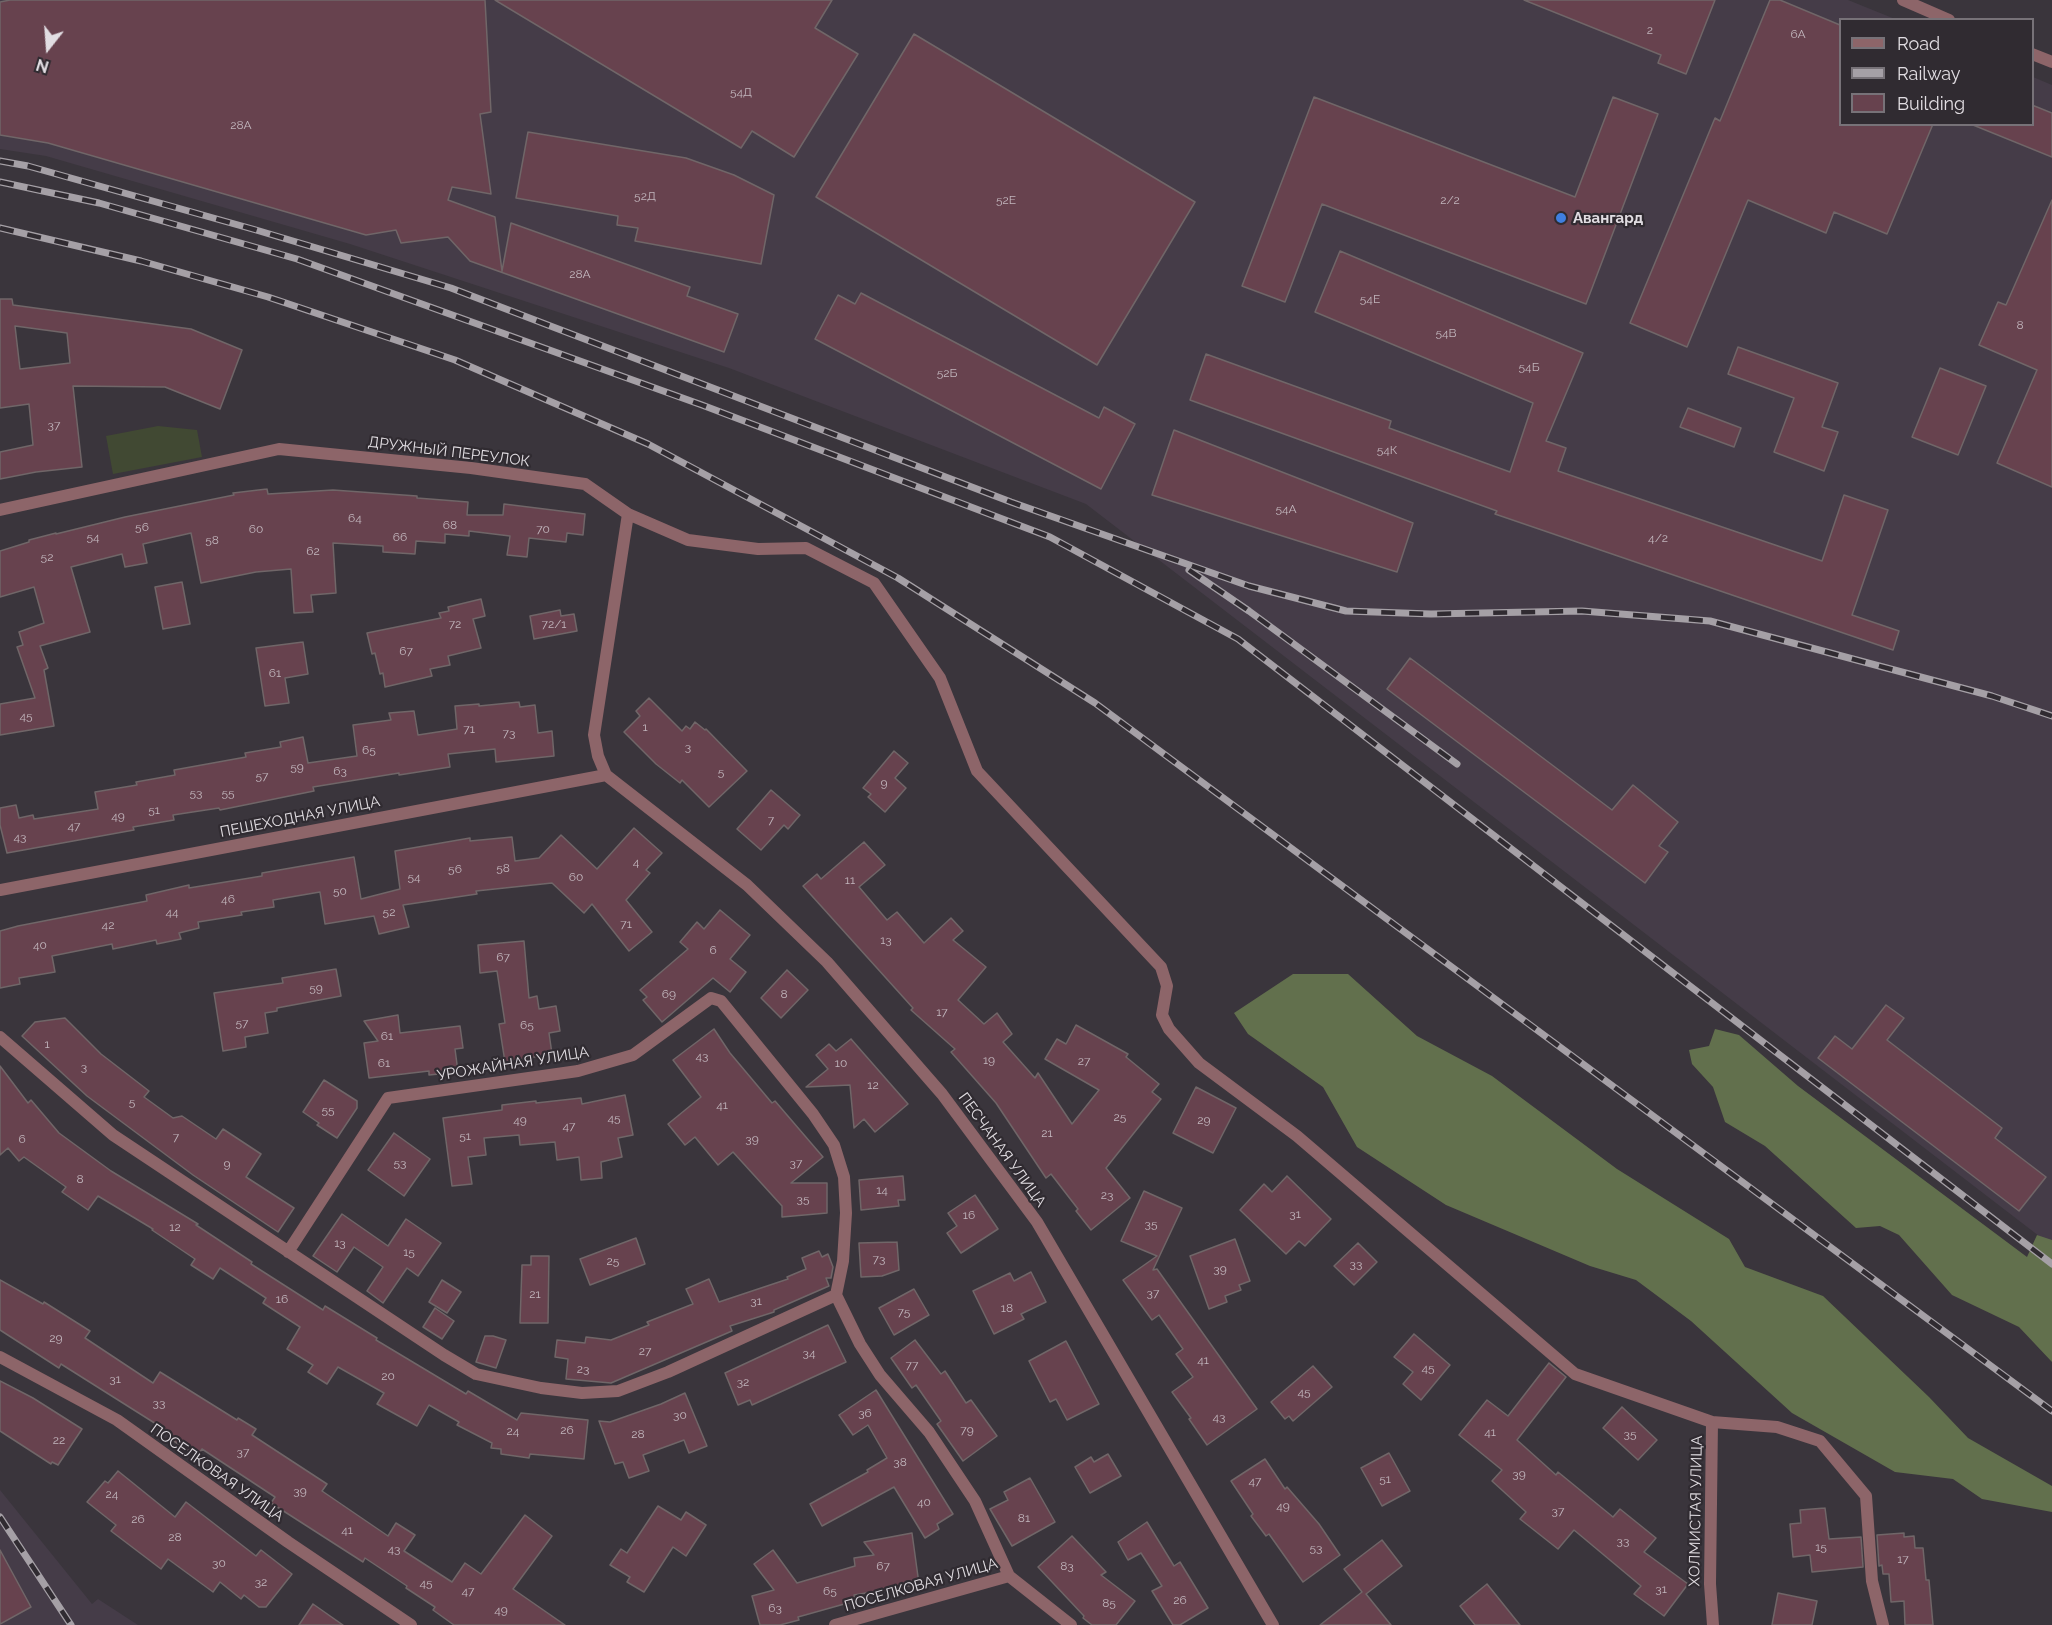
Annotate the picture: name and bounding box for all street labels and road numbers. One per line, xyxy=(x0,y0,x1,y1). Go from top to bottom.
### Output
street label: ДРУЖНЫЙ ПЕРЕУЛОК xyxy=(367,433,531,471)
street label: ПЕШЕХОДНАЯ УЛИЦА xyxy=(219,793,381,841)
street label: УРОЖАЙНАЯ УЛИЦА xyxy=(436,1043,590,1085)
street label: ПЕСЧАНАЯ УЛИЦА xyxy=(954,1089,1050,1211)
street label: ПОСЕЛКОВАЯ УЛИЦА xyxy=(147,1420,287,1526)
street label: ХОЛМИСТАЯ УЛИЦА xyxy=(1686,1435,1706,1587)
street label: ПОСЕЛКОВАЯ УЛИЦА xyxy=(842,1555,1000,1615)

